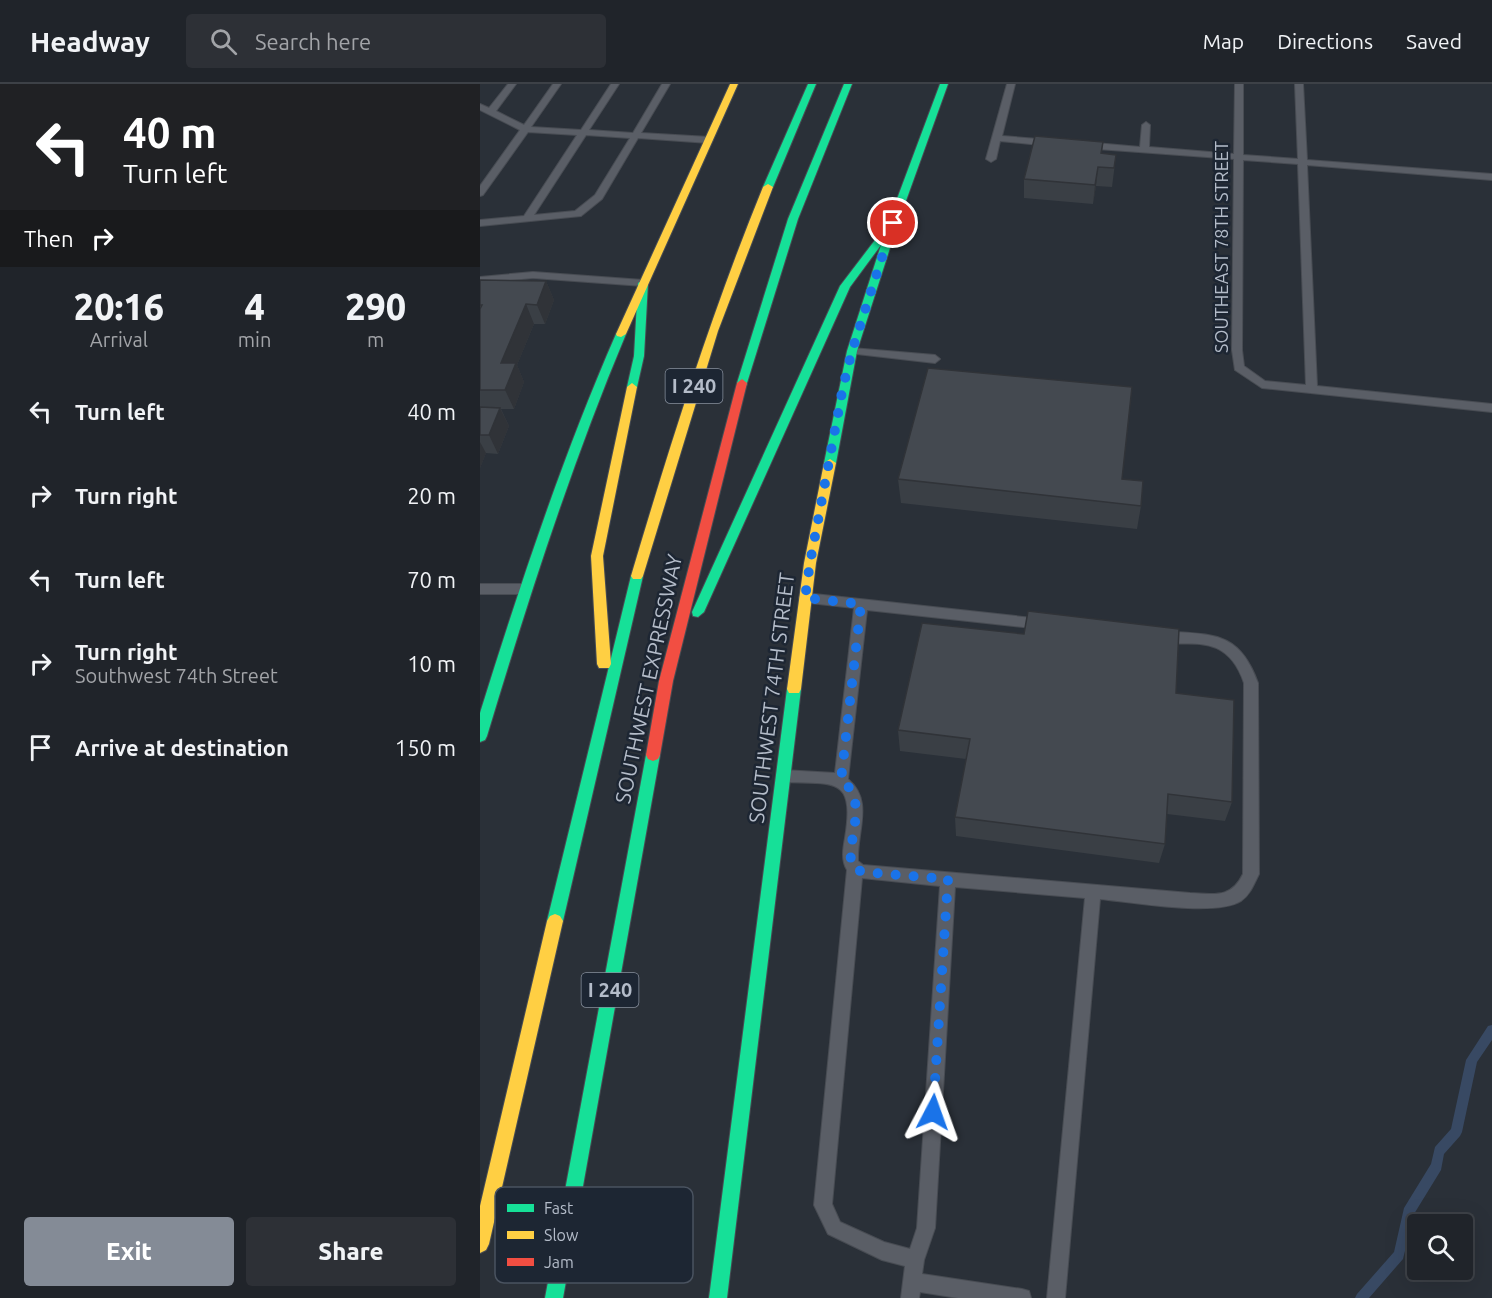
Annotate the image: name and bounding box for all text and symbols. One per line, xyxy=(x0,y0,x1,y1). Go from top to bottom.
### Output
search box xyxy=(186,14,606,68)
icon: search xyxy=(207,25,240,58)
text: Headway xyxy=(30,26,150,57)
text: Search here xyxy=(255,29,371,54)
text: Map xyxy=(1203,29,1244,53)
text: Directions xyxy=(1277,29,1373,53)
text: Saved xyxy=(1406,29,1462,53)
icon: left xyxy=(24,108,102,186)
text: 40 m xyxy=(123,109,217,156)
street label: SOUTHEAST 78TH STREET xyxy=(1211,141,1231,353)
text: Turn left xyxy=(123,158,227,188)
pin xyxy=(867,197,918,248)
icon: arrive xyxy=(876,206,909,239)
icon: right xyxy=(86,222,119,255)
text: Then xyxy=(24,226,74,251)
text: 20:16 xyxy=(74,286,164,327)
text: 4 xyxy=(244,286,265,327)
text: 290 xyxy=(345,286,406,327)
text: Arrival xyxy=(90,328,148,351)
text: min xyxy=(238,328,271,351)
text: m xyxy=(367,328,384,351)
road number: I 240 xyxy=(666,369,722,403)
icon: left xyxy=(24,395,57,428)
text: Turn left xyxy=(75,399,165,424)
text: 40 m xyxy=(407,399,456,424)
icon: right xyxy=(24,479,57,512)
text: Turn right xyxy=(75,483,177,508)
text: 20 m xyxy=(407,483,456,508)
street label: SOUTHWEST EXPRESSWAY xyxy=(610,552,686,806)
icon: left xyxy=(24,563,57,596)
text: Turn left xyxy=(75,567,165,592)
text: 70 m xyxy=(407,567,456,592)
street label: SOUTHWEST 74TH STREET xyxy=(744,571,798,825)
text: Turn right xyxy=(75,639,177,664)
icon: right xyxy=(24,647,57,680)
text: 10 m xyxy=(407,651,456,676)
text: Southwest 74th Street xyxy=(75,664,278,687)
icon: arrive xyxy=(24,731,57,764)
text: Arrive at destination xyxy=(75,735,289,760)
text: 150 m xyxy=(395,735,456,760)
road number: I 240 xyxy=(582,973,638,1007)
position arrow xyxy=(901,1080,965,1144)
legend xyxy=(495,1187,693,1283)
text: Fast xyxy=(544,1199,574,1217)
map controls xyxy=(1407,1214,1473,1280)
button: search xyxy=(1407,1214,1473,1280)
button: Exit xyxy=(24,1217,234,1286)
button: Share xyxy=(246,1217,456,1286)
text: Slow xyxy=(544,1226,579,1244)
text: Jam xyxy=(544,1253,574,1271)

